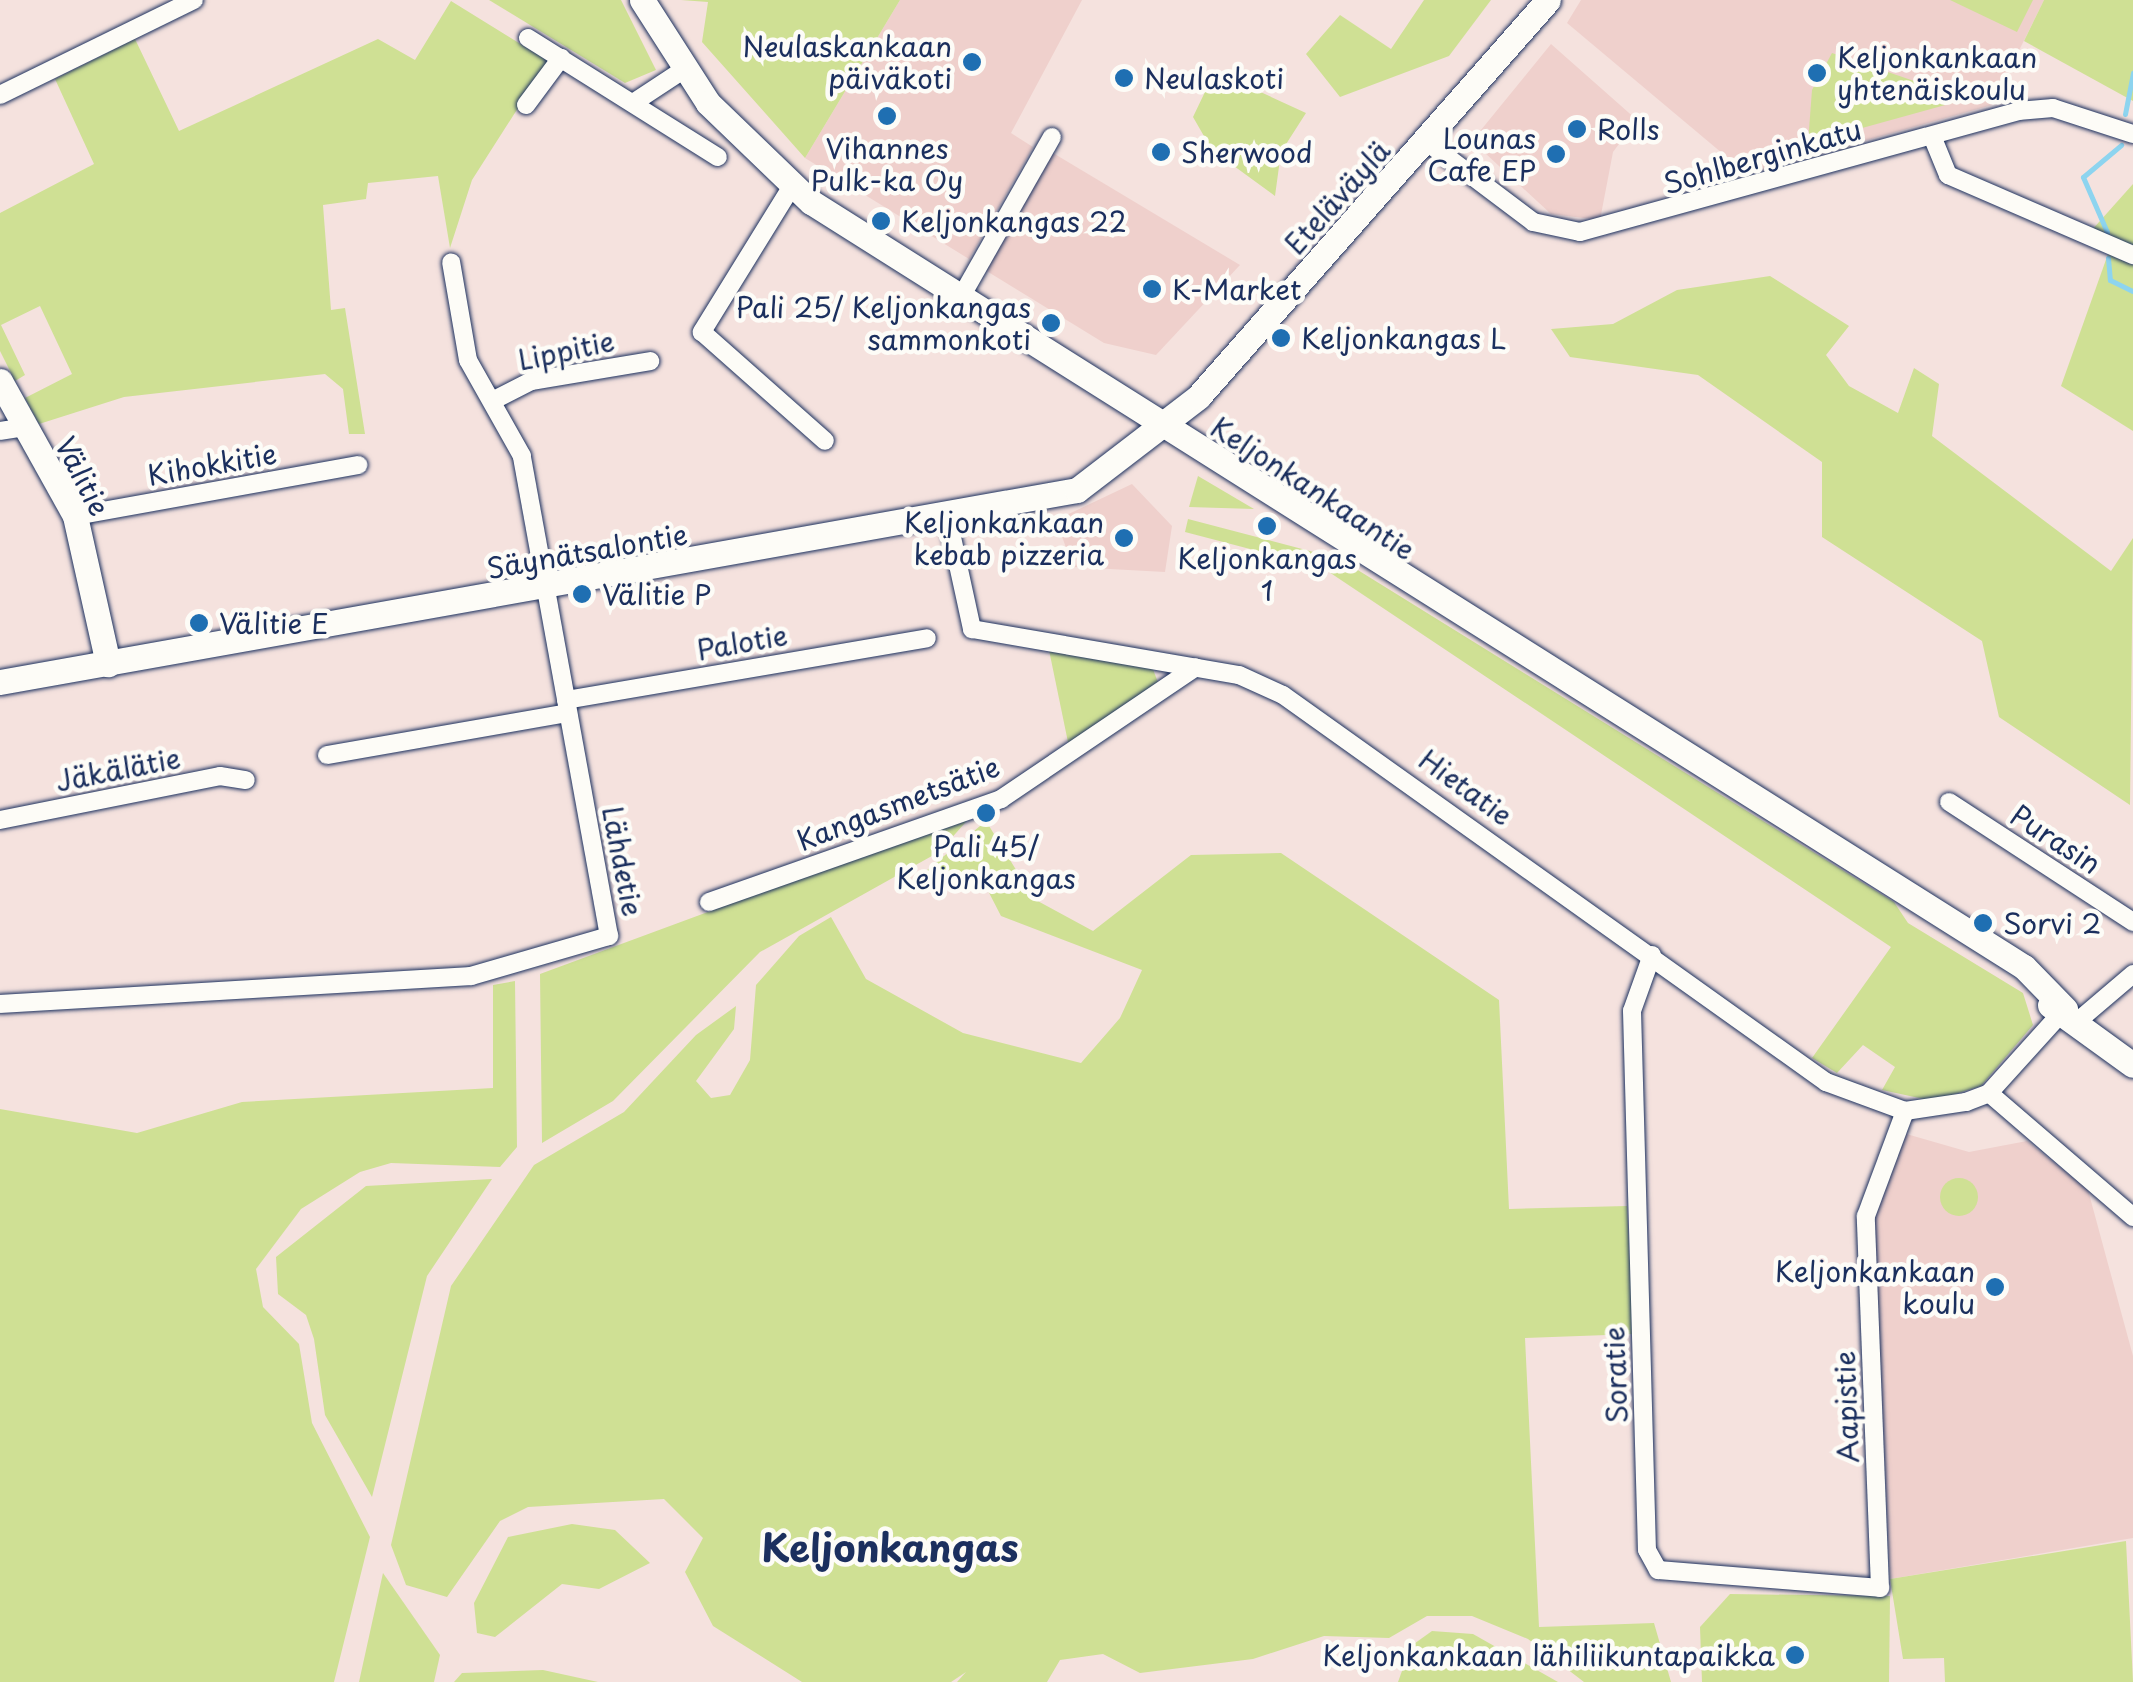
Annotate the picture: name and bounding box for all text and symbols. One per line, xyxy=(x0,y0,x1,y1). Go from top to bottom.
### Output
place label: Neulaskankaan päiväkoti xyxy=(742,29,952,95)
place label: Keljonkankaan yhtenäiskoulu xyxy=(1837,40,2037,106)
marker: Neulaskankaan päiväkoti xyxy=(961,51,983,73)
place label: Neulaskoti xyxy=(1144,61,1284,95)
marker: Keljonkankaan yhtenäiskoulu xyxy=(1806,62,1828,84)
marker: Neulaskoti xyxy=(1113,67,1135,89)
marker: Vihannes Pulk-ka Oy xyxy=(876,105,898,127)
place label: Rolls xyxy=(1597,112,1659,146)
street label: Sohlberginkatu xyxy=(1659,112,1865,200)
marker: Rolls xyxy=(1566,118,1588,140)
place label: Lounas Cafe EP xyxy=(1429,121,1536,187)
place label: Vihannes Pulk-ka Oy xyxy=(810,131,964,197)
street label: Eteläväylä xyxy=(1277,133,1397,261)
place label: Sherwood xyxy=(1181,135,1312,169)
marker: Sherwood xyxy=(1150,141,1172,163)
marker: Lounas Cafe EP xyxy=(1545,143,1567,165)
place label: Keljonkangas 22 xyxy=(901,204,1127,238)
marker: Keljonkangas 22 xyxy=(870,210,892,232)
place label: K-Market xyxy=(1172,272,1301,306)
marker: K-Market xyxy=(1141,278,1163,300)
place label: Pali 25/ Keljonkangas sammonkoti xyxy=(735,290,1031,356)
marker: Pali 25/ Keljonkangas sammonkoti xyxy=(1040,312,1062,334)
place label: Keljonkangas L xyxy=(1301,321,1506,355)
street label: Lippitie xyxy=(515,323,617,377)
marker: Keljonkangas L xyxy=(1270,327,1292,349)
street label: Keljonkankaantie xyxy=(1205,410,1421,566)
street label: Välitie xyxy=(49,431,117,521)
street label: Kihokkitie xyxy=(145,436,279,492)
place label: Keljonkankaan kebab pizzeria xyxy=(904,505,1104,571)
marker: Keljonkangas 1 xyxy=(1256,515,1278,537)
street label: Säynätsalontie xyxy=(484,517,690,585)
marker: Keljonkankaan kebab pizzeria xyxy=(1113,527,1135,549)
place label: Keljonkangas 1 xyxy=(1177,541,1357,607)
place label: Välitie P xyxy=(602,577,712,611)
marker: Välitie P xyxy=(571,583,593,605)
place label: Välitie E xyxy=(219,606,330,640)
marker: Välitie E xyxy=(188,612,210,634)
street label: Palotie xyxy=(694,618,790,666)
street label: Jäkälätie xyxy=(53,740,183,798)
street label: Hietatie xyxy=(1413,742,1519,832)
street label: Kangasmetsätie xyxy=(792,749,1004,857)
street label: Purasin xyxy=(2005,798,2107,880)
marker: Pali 45/ Keljonkangas xyxy=(975,802,997,824)
street label: Lähdetie xyxy=(596,803,650,919)
place label: Pali 45/ Keljonkangas xyxy=(896,829,1076,895)
place label: Sorvi 2 xyxy=(2003,906,2101,940)
marker: Sorvi 2 xyxy=(1972,912,1994,934)
place label: Keljonkankaan koulu xyxy=(1775,1254,1975,1320)
marker: Keljonkankaan koulu xyxy=(1984,1276,2006,1298)
street label: Soratie xyxy=(1597,1326,1633,1424)
street label: Aapistie xyxy=(1827,1350,1865,1464)
district label: Keljonkangas xyxy=(761,1524,1019,1570)
place label: Keljonkankaan lähiliikuntapaikka xyxy=(1323,1638,1775,1672)
marker: Keljonkankaan lähiliikuntapaikka xyxy=(1784,1644,1806,1666)

